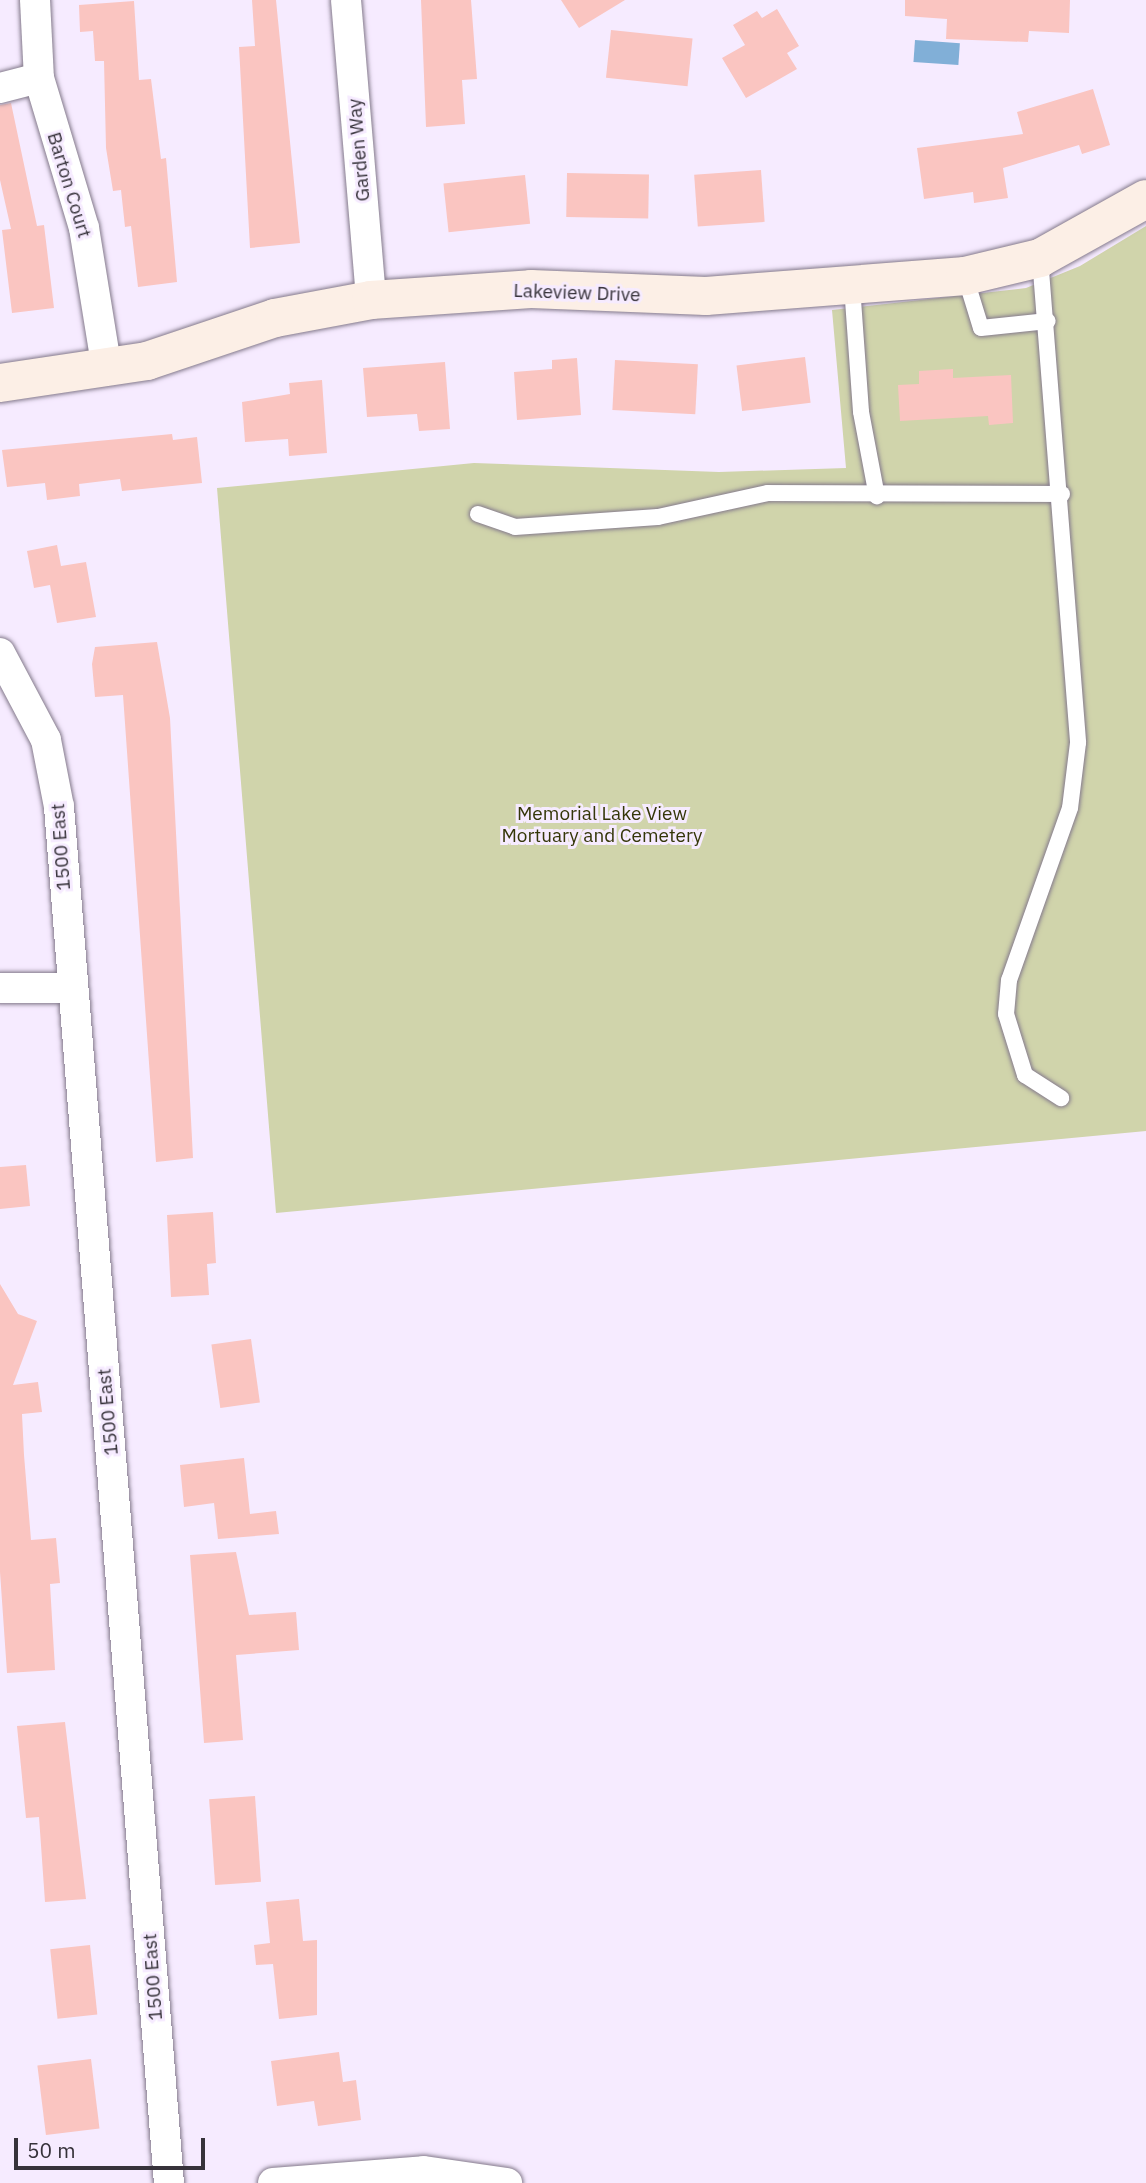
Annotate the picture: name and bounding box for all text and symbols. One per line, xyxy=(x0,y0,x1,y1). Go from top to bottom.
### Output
street label: Garden Way xyxy=(343,98,375,202)
street label: Barton Court xyxy=(42,130,96,240)
street label: Lakeview Drive xyxy=(513,279,641,307)
street label: 1500 East xyxy=(47,803,75,891)
park label: Memorial Lake View Mortuary and Cemetery xyxy=(501,803,703,847)
street label: 1500 East xyxy=(93,1368,123,1456)
street label: 1500 East xyxy=(139,1933,167,2021)
scale bar xyxy=(18,2124,208,2168)
text: 50 m xyxy=(27,2136,76,2164)

